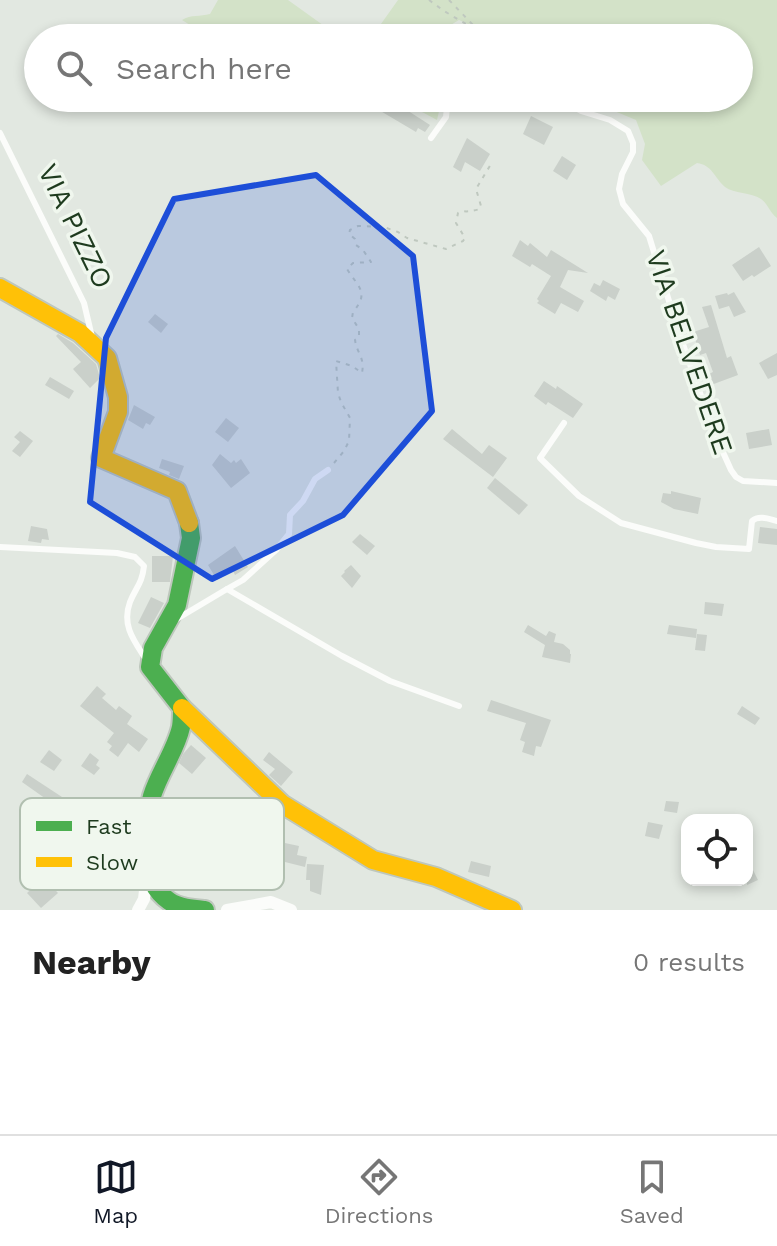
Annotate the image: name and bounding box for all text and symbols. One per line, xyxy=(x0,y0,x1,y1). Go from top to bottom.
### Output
search box xyxy=(24,24,753,112)
icon: search xyxy=(52,46,96,90)
text: Search here xyxy=(116,51,292,86)
street label: VIA PIZZO xyxy=(31,159,120,294)
street label: VIA BELVEDERE xyxy=(639,246,740,459)
legend xyxy=(20,798,284,890)
text: Fast xyxy=(86,814,132,839)
map controls xyxy=(681,814,753,886)
button: locate xyxy=(681,814,753,886)
text: Slow xyxy=(86,850,138,875)
text: Nearby xyxy=(32,942,151,982)
text: 0 results xyxy=(633,947,745,977)
tab: Map xyxy=(93,1155,138,1228)
tab: Directions xyxy=(325,1155,433,1228)
tab: Saved xyxy=(620,1155,684,1228)

